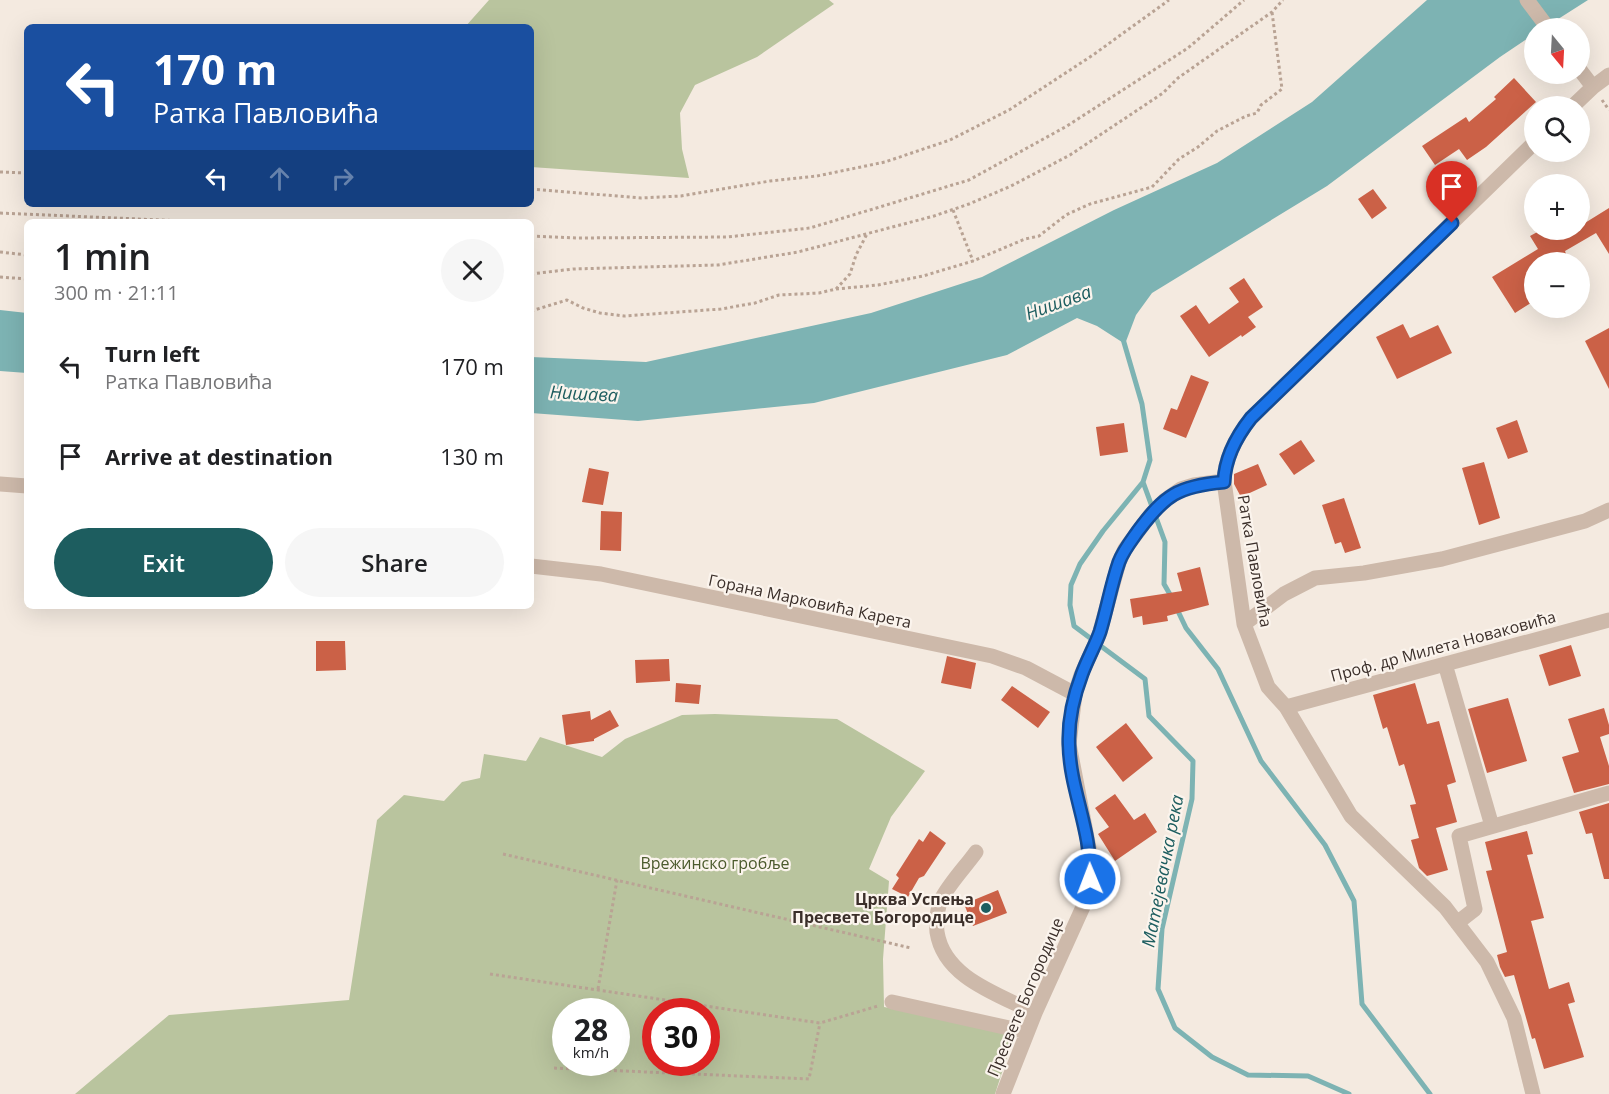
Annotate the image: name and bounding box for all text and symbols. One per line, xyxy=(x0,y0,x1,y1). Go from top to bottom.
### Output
north arrow xyxy=(1524,18,1590,84)
map controls xyxy=(1524,18,1590,318)
text: 170 m xyxy=(153,40,277,97)
icon: left xyxy=(54,48,132,126)
text: Ратка Павловића xyxy=(153,94,379,131)
button: search xyxy=(1524,96,1590,162)
pin xyxy=(1426,161,1477,223)
icon: left xyxy=(200,162,233,195)
icon: ahead xyxy=(263,162,296,195)
icon: right xyxy=(326,162,359,195)
icon: arrive xyxy=(1435,170,1468,203)
button: + xyxy=(1524,174,1590,240)
text: 1 min xyxy=(54,232,151,281)
button: close xyxy=(441,239,504,302)
button: − xyxy=(1524,252,1590,318)
text: 300 m · 21:11 xyxy=(54,279,179,306)
water label: Нишава xyxy=(1022,279,1094,325)
text: Turn left xyxy=(105,338,200,368)
icon: left xyxy=(54,350,87,383)
text: 170 m xyxy=(440,351,504,381)
text: Ратка Павловића xyxy=(105,368,272,395)
water label: Нишава xyxy=(549,379,619,407)
icon: arrive xyxy=(54,440,87,473)
text: Arrive at destination xyxy=(105,441,333,471)
text: 130 m xyxy=(440,441,504,471)
street label: Ратка Павловића xyxy=(1233,493,1277,629)
button: Exit xyxy=(54,528,273,597)
button: Share xyxy=(285,528,504,597)
street label: Горана Марковића Карета xyxy=(707,569,913,633)
street label: Проф. др Милета Новаковића xyxy=(1328,605,1558,687)
water label: Матејевачка река xyxy=(1135,793,1189,949)
position arrow xyxy=(1058,847,1122,911)
park label: Врежинско гробље xyxy=(640,852,790,874)
place label: Црква Успења Пресвете Богородице xyxy=(792,888,974,928)
marker: Црква Успења Пресвете Богородице xyxy=(979,901,993,915)
street label: Пресвете Богородице xyxy=(982,914,1068,1080)
speed limit sign: 30 xyxy=(642,998,720,1076)
text: 28 xyxy=(574,1009,608,1050)
text: km/h xyxy=(573,1042,609,1062)

